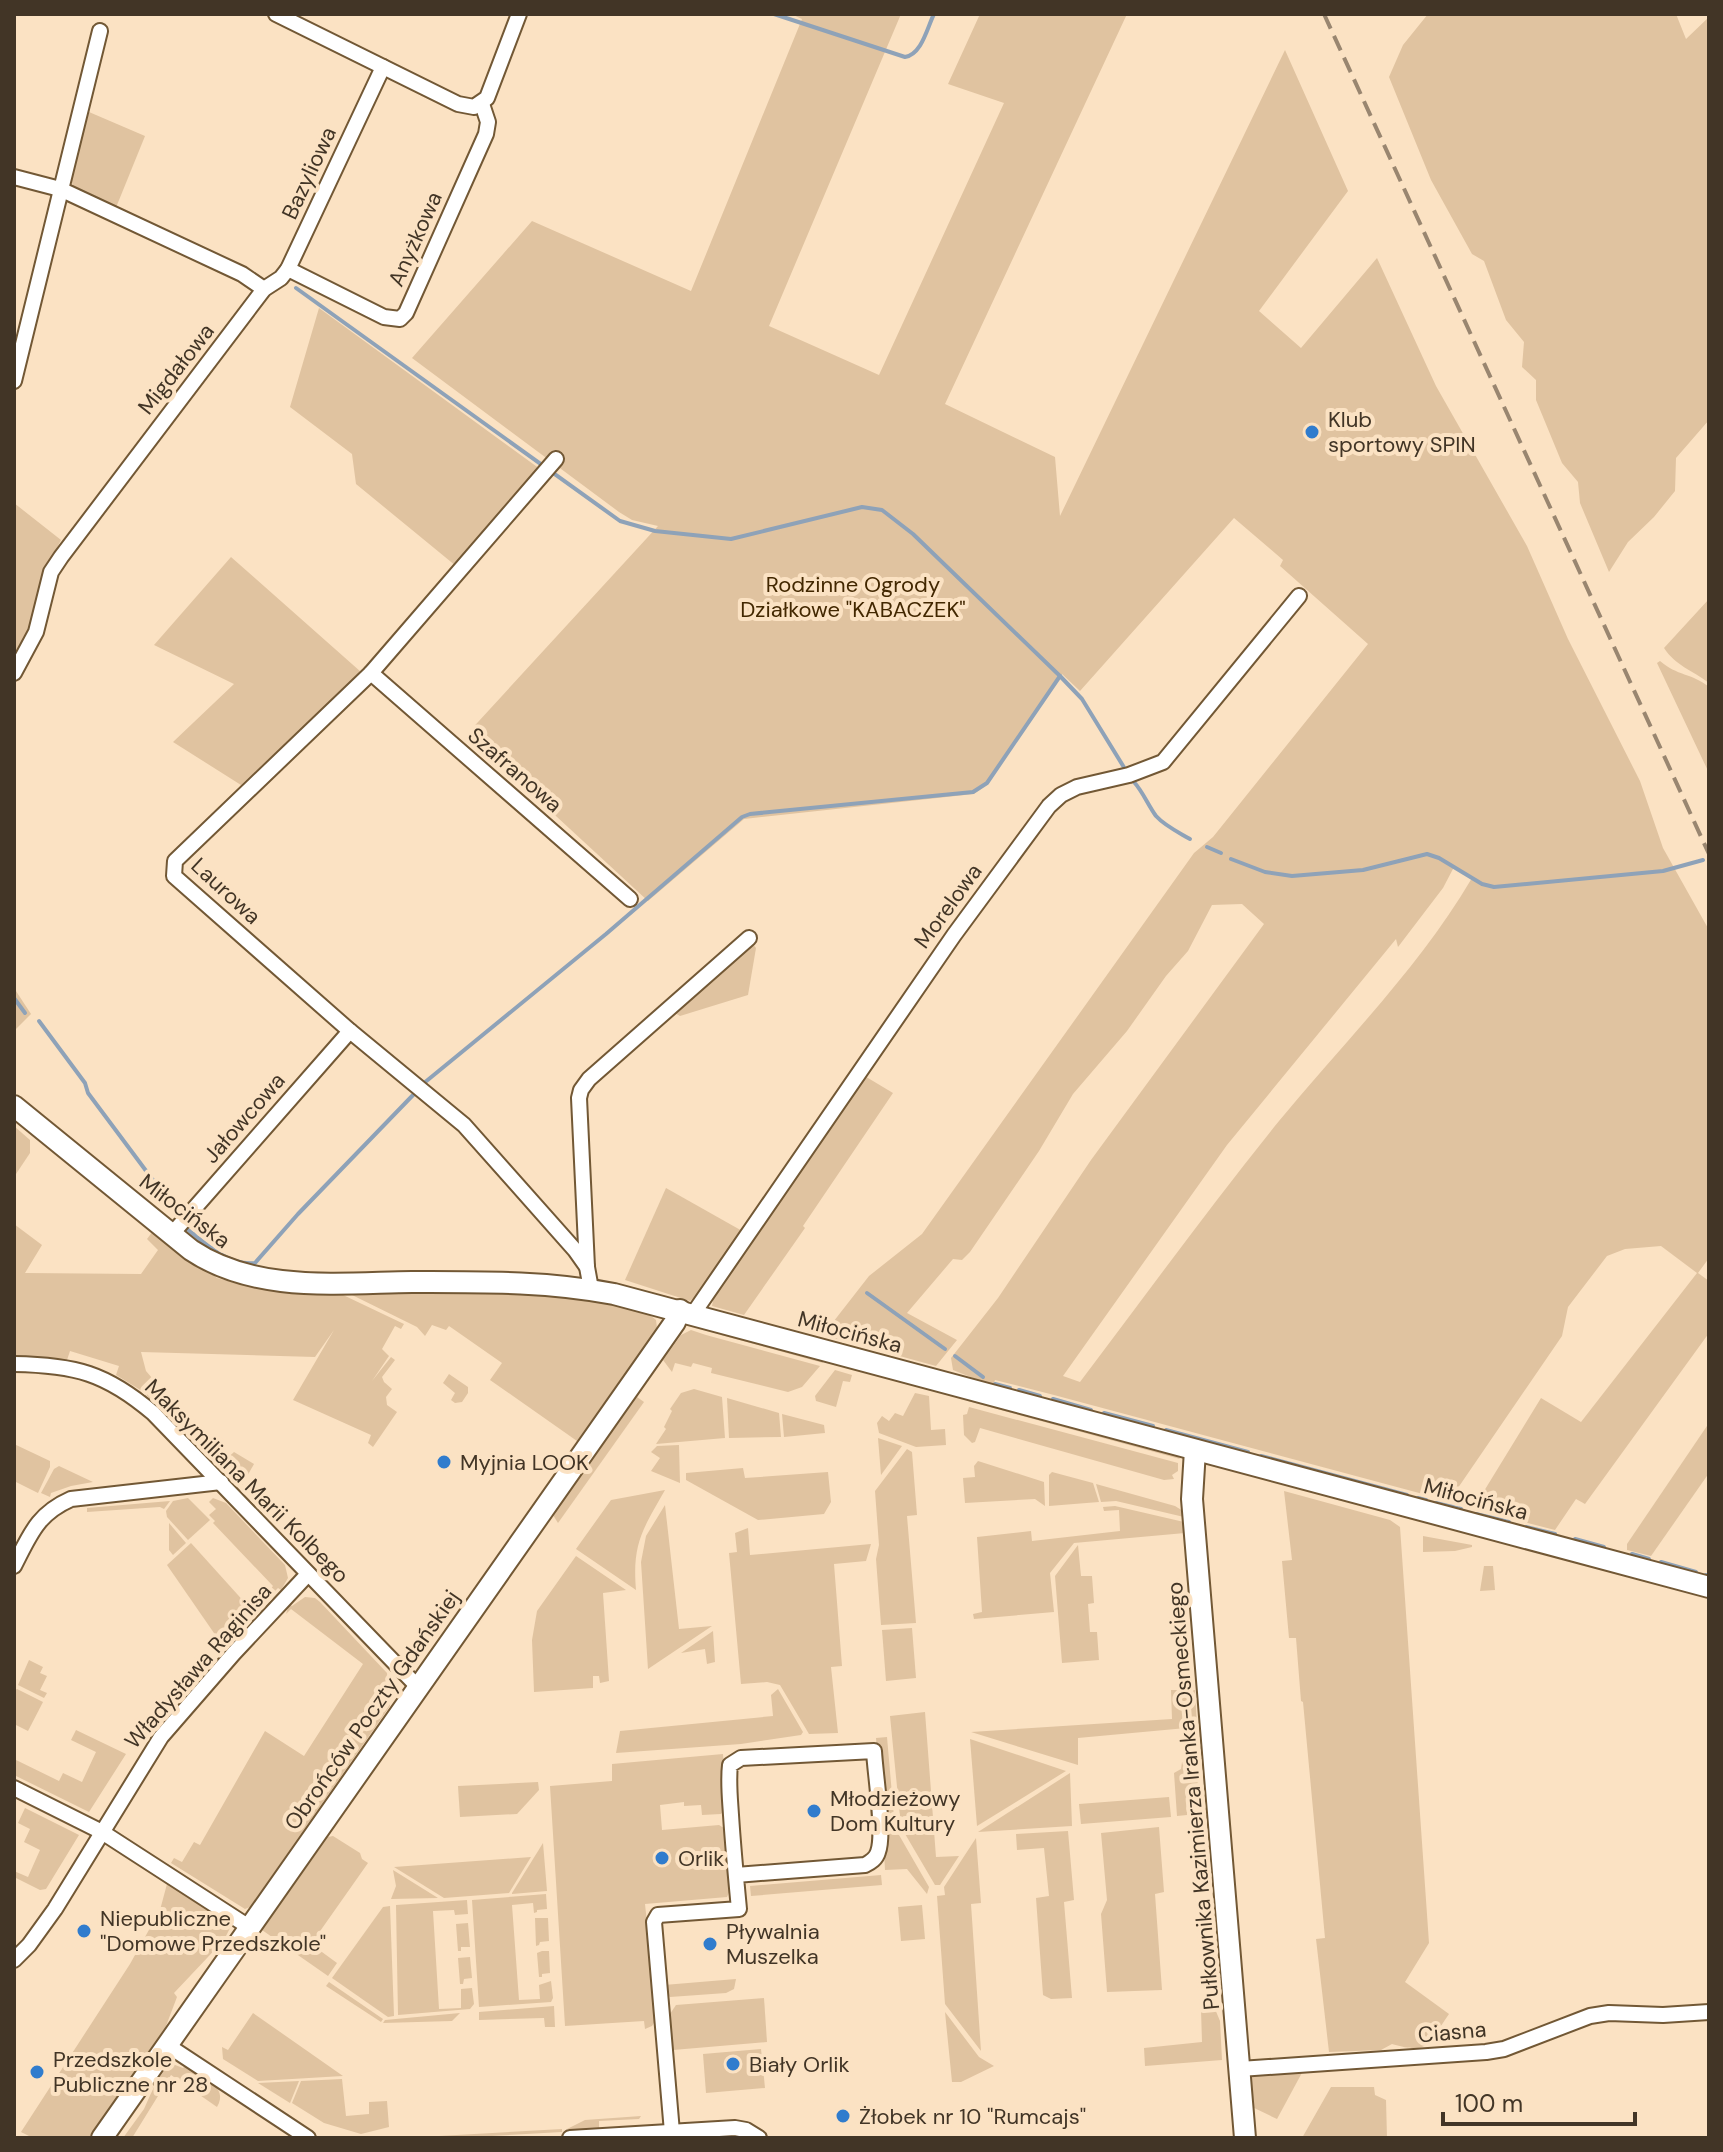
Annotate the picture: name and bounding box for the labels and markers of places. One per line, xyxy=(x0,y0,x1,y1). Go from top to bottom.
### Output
place label: Klub sportowy SPIN xyxy=(1328,405,1476,459)
marker: Klub sportowy SPIN xyxy=(1303,423,1321,441)
place label: Myjnia LOOK xyxy=(460,1448,589,1477)
marker: Myjnia LOOK xyxy=(435,1453,453,1471)
place label: Młodzieżowy Dom Kultury xyxy=(830,1784,960,1838)
marker: Młodzieżowy Dom Kultury xyxy=(805,1802,823,1820)
place label: Orlik xyxy=(678,1844,724,1873)
marker: Orlik xyxy=(653,1849,671,1867)
place label: Niepubliczne "Domowe Przedszkole" xyxy=(100,1904,326,1958)
place label: Pływalnia Muszelka xyxy=(726,1917,820,1971)
marker: Niepubliczne "Domowe Przedszkole" xyxy=(75,1922,93,1940)
marker: Pływalnia Muszelka xyxy=(701,1935,719,1953)
place label: Przedszkole Publiczne nr 28 xyxy=(53,2045,208,2099)
place label: Biały Orlik xyxy=(749,2050,850,2079)
marker: Biały Orlik xyxy=(724,2055,742,2073)
marker: Przedszkole Publiczne nr 28 xyxy=(28,2063,46,2081)
place label: Żłobek nr 10 "Rumcajs" xyxy=(859,2102,1086,2131)
marker: Żłobek nr 10 "Rumcajs" xyxy=(834,2107,852,2125)

